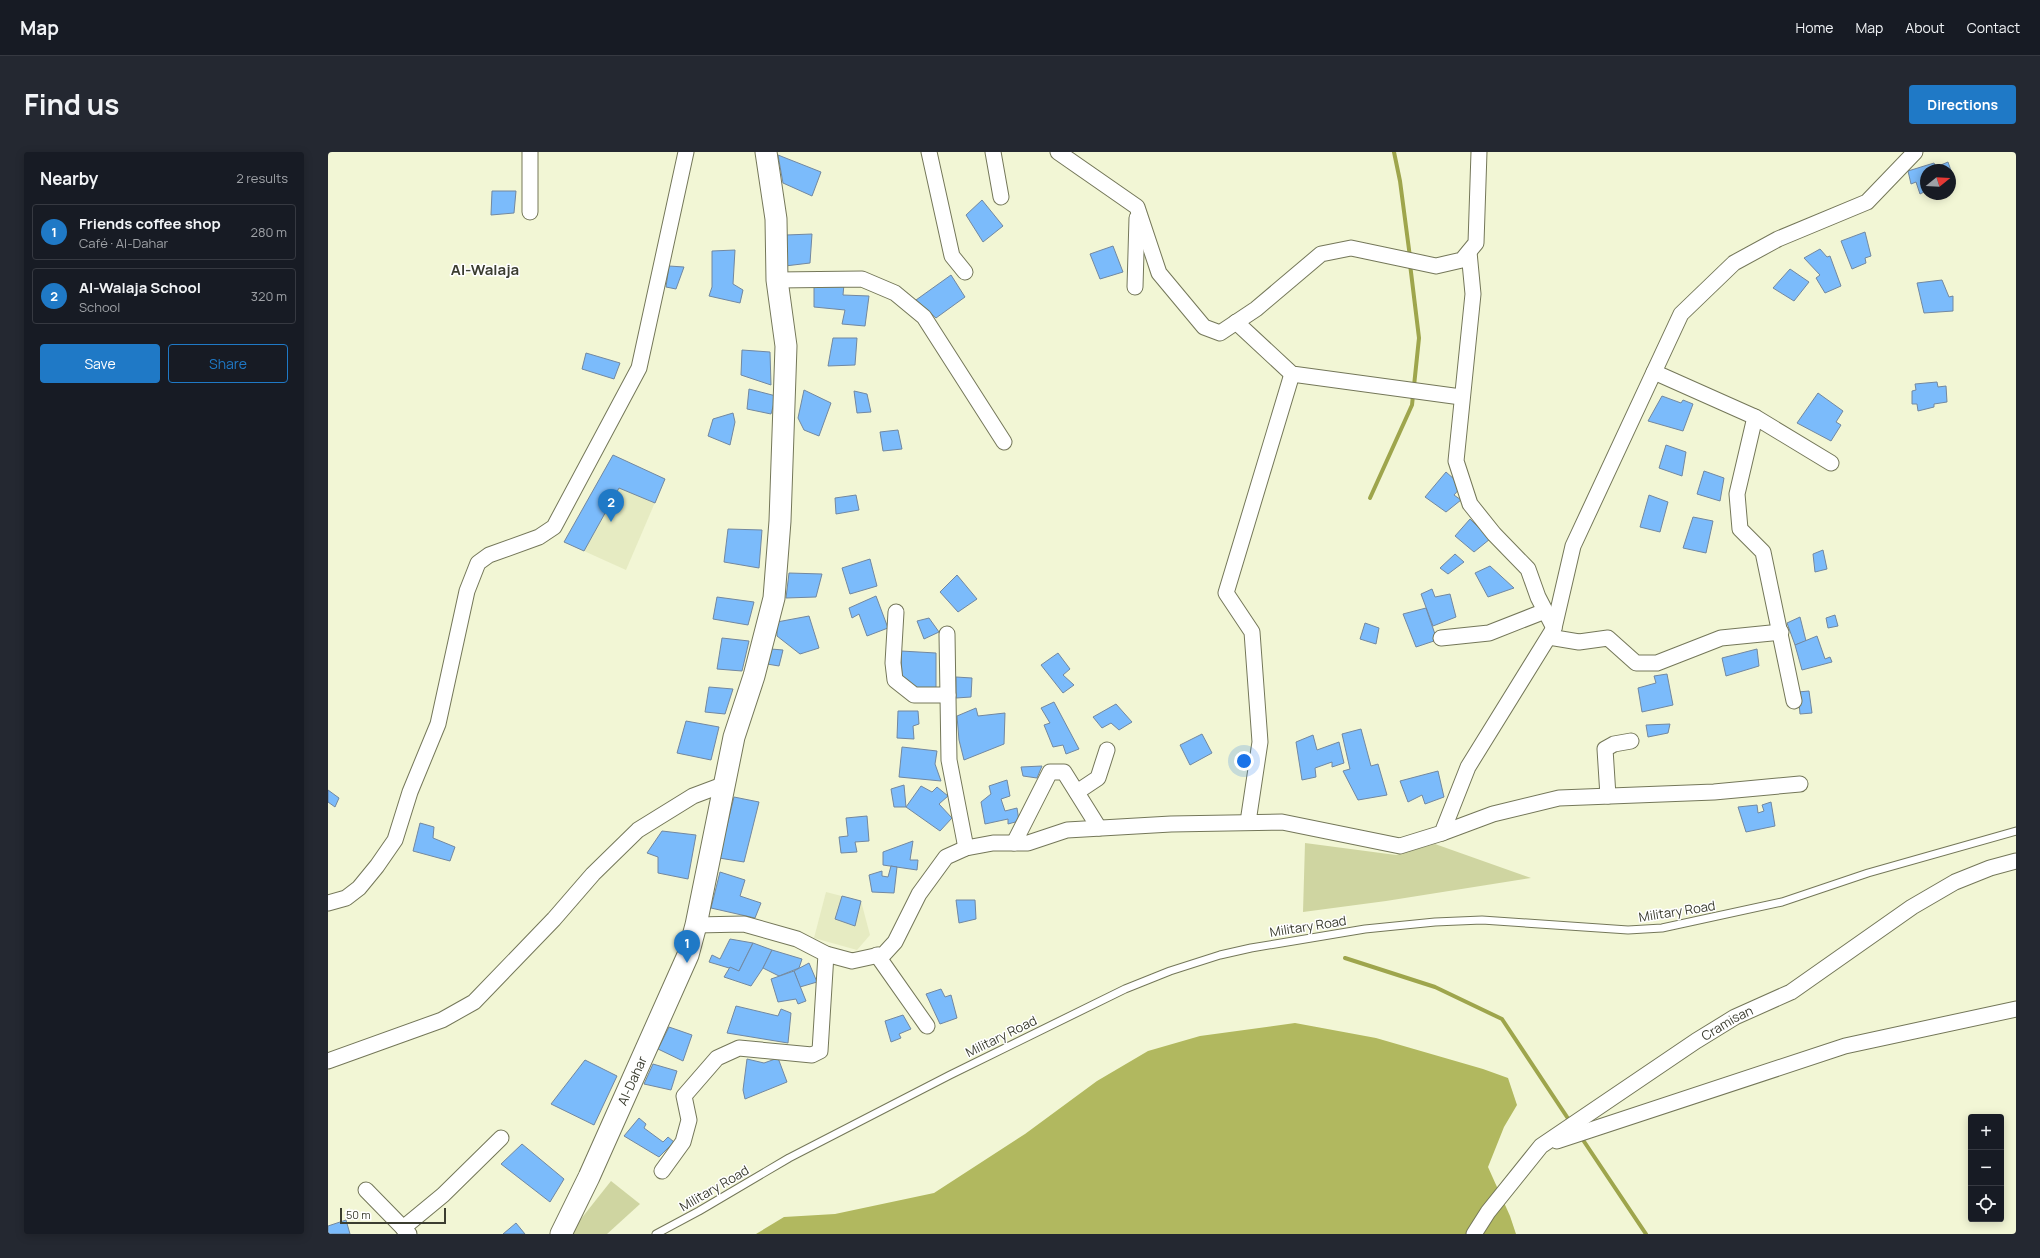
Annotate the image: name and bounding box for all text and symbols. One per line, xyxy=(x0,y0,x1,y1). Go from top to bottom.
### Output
text: Map xyxy=(20,15,59,41)
text: Home xyxy=(1796,18,1833,37)
text: Map xyxy=(1855,18,1883,37)
text: About xyxy=(1905,18,1945,37)
text: Contact xyxy=(1967,18,2020,37)
text: Find us xyxy=(24,85,119,123)
button: Directions xyxy=(1909,85,2016,124)
north arrow xyxy=(1920,164,1956,200)
text: Nearby xyxy=(40,167,98,190)
text: 2 results xyxy=(236,169,288,187)
text: Friends coffee shop xyxy=(79,213,221,234)
text: 1 xyxy=(51,223,57,241)
text: 280 m xyxy=(250,223,287,241)
text: Café · Al-Dahar xyxy=(79,234,168,252)
district label: Al-Walaja xyxy=(451,259,519,280)
text: Al-Walaja School xyxy=(79,277,201,298)
text: 2 xyxy=(50,287,58,305)
text: 320 m xyxy=(251,287,287,305)
text: School xyxy=(79,298,120,316)
button: Save xyxy=(40,344,160,383)
button: Share xyxy=(168,344,288,383)
pin: 2 xyxy=(598,489,624,522)
your location xyxy=(1234,751,1254,771)
street label: Military Road xyxy=(1637,896,1717,926)
street label: Military Road xyxy=(1268,911,1348,941)
pin: 1 xyxy=(674,930,700,963)
street label: Cramisan xyxy=(1698,1001,1756,1045)
street label: Military Road xyxy=(962,1011,1040,1061)
street label: Al-Dahar xyxy=(613,1053,651,1108)
map controls xyxy=(1968,1114,2004,1222)
button: + xyxy=(1968,1114,2004,1150)
button: − xyxy=(1968,1150,2004,1186)
street label: Military Road xyxy=(676,1161,752,1215)
button: locate xyxy=(1968,1186,2004,1222)
scale bar xyxy=(340,1206,446,1225)
text: 50 m xyxy=(346,1207,371,1222)

